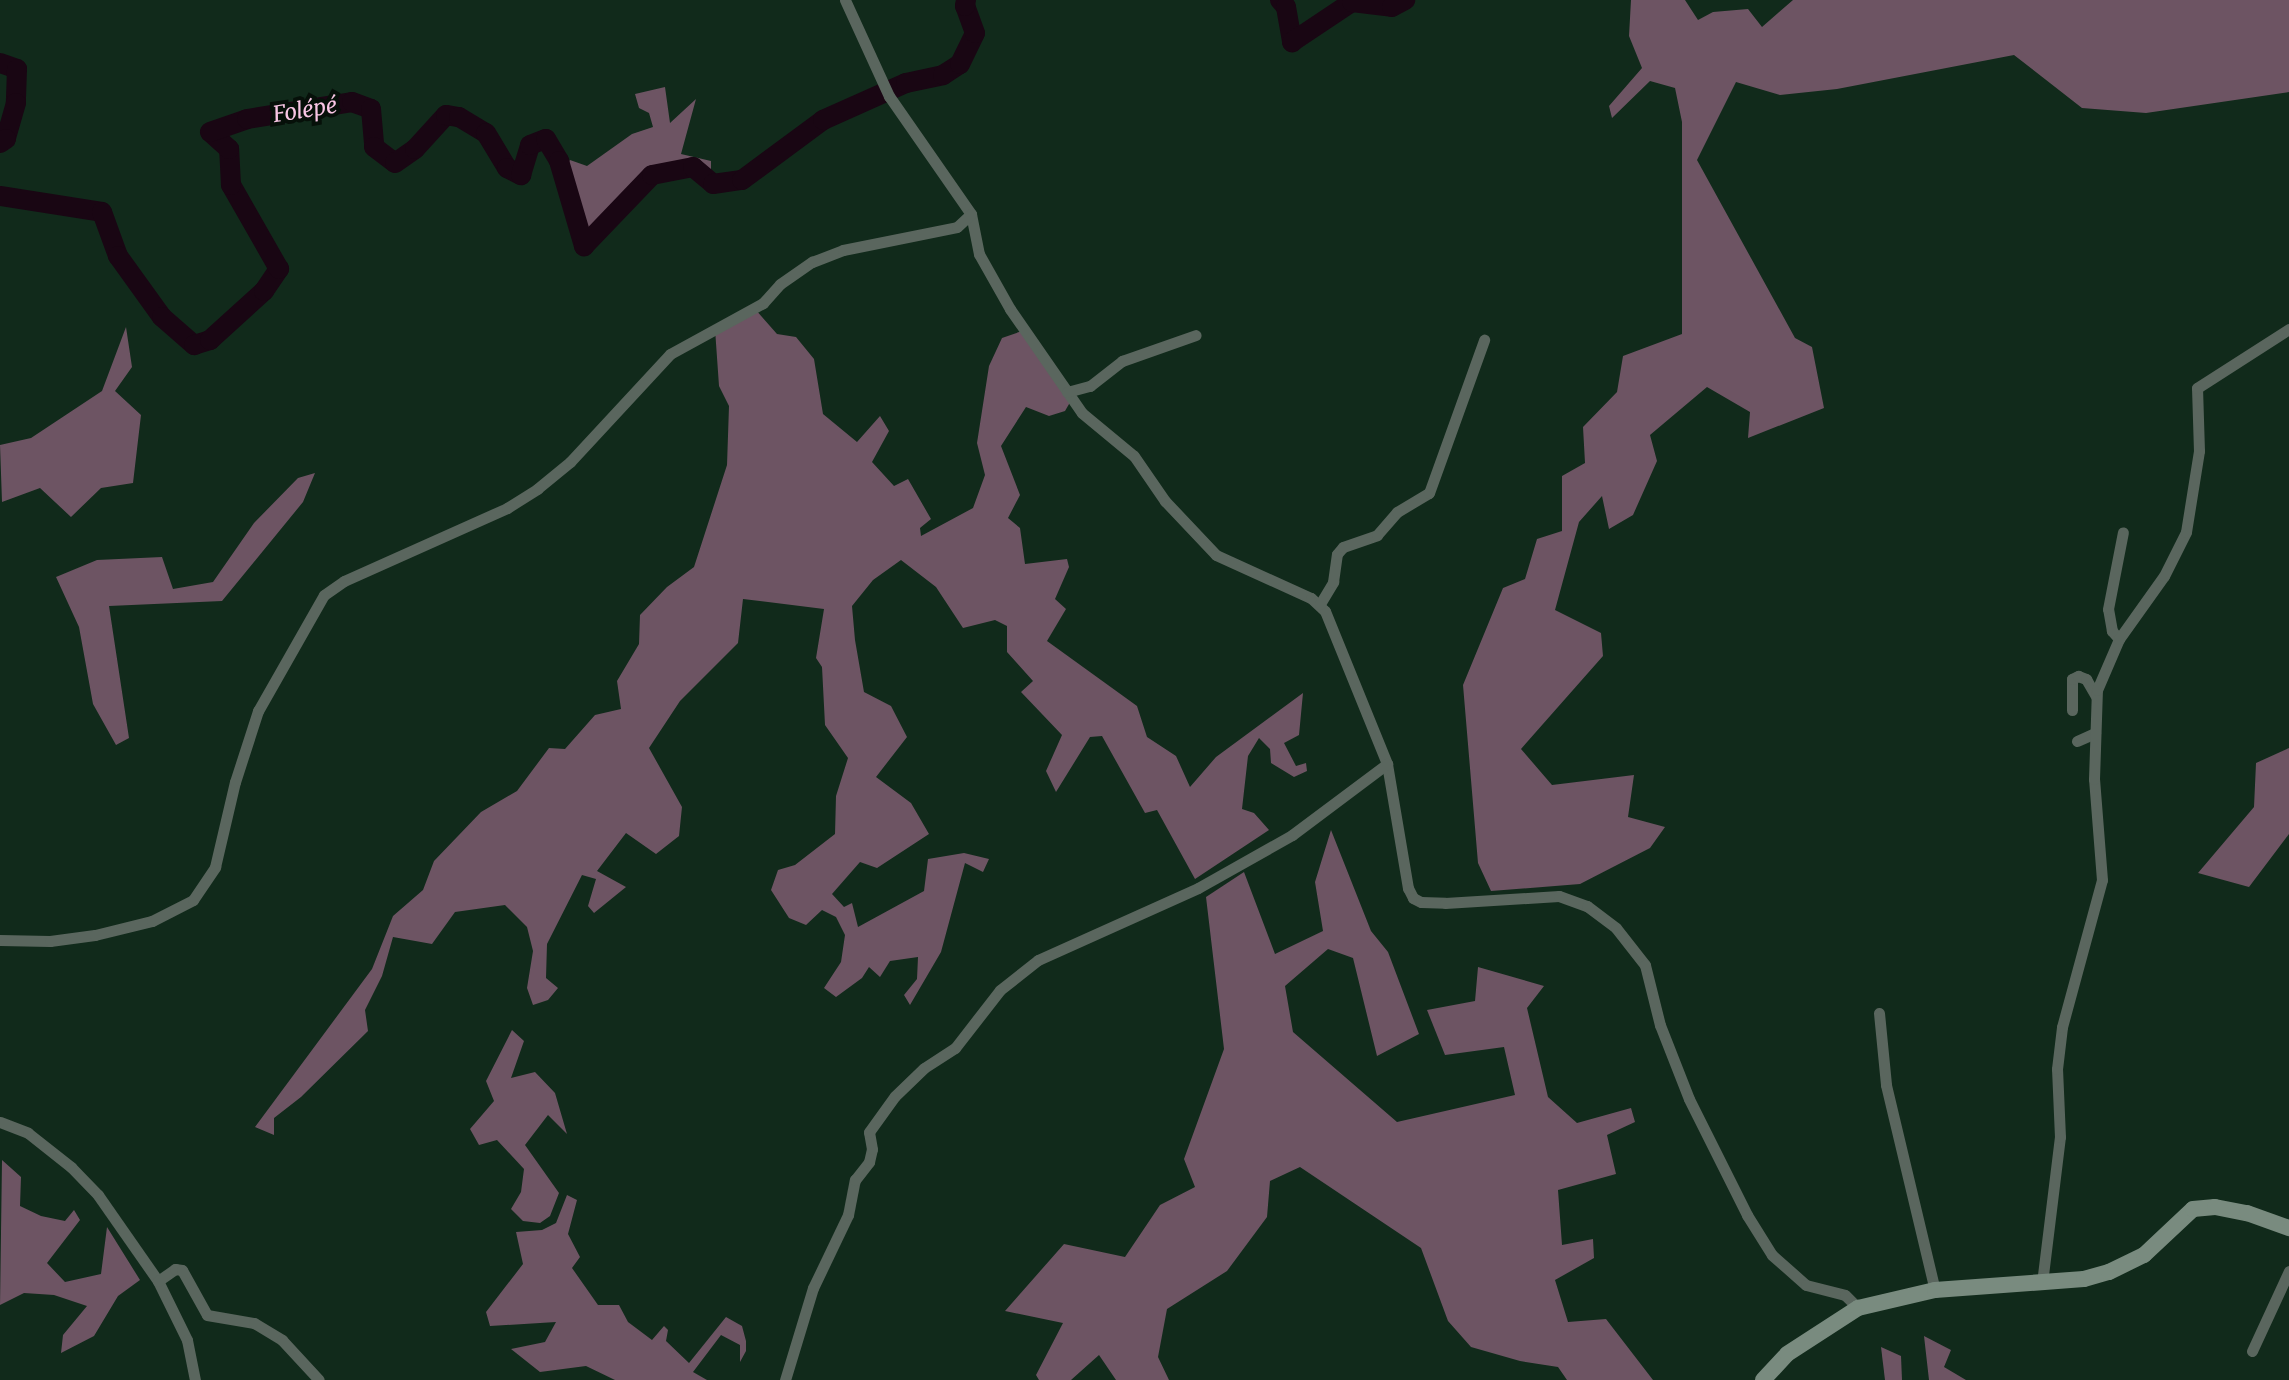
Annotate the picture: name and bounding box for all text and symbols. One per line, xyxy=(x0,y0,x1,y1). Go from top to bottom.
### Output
water label: Folépé xyxy=(271,92,339,128)

